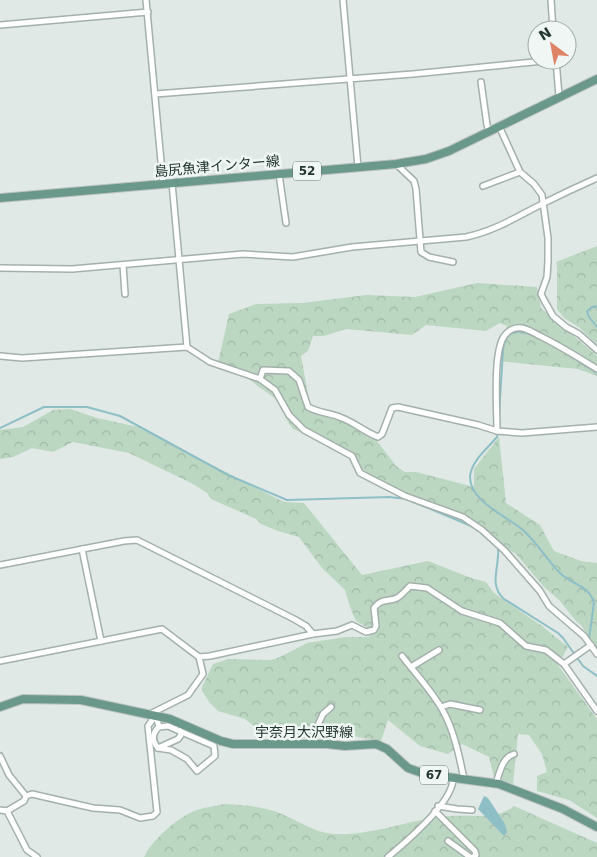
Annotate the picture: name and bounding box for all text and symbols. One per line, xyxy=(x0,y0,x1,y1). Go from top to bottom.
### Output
north arrow xyxy=(527,20,577,70)
text: N xyxy=(536,24,554,44)
street label: 島尻魚津インター線 xyxy=(154,153,280,179)
road number: 52 xyxy=(293,162,321,180)
street label: 宇奈月大沢野線 xyxy=(255,724,353,740)
road number: 67 xyxy=(420,766,448,784)

